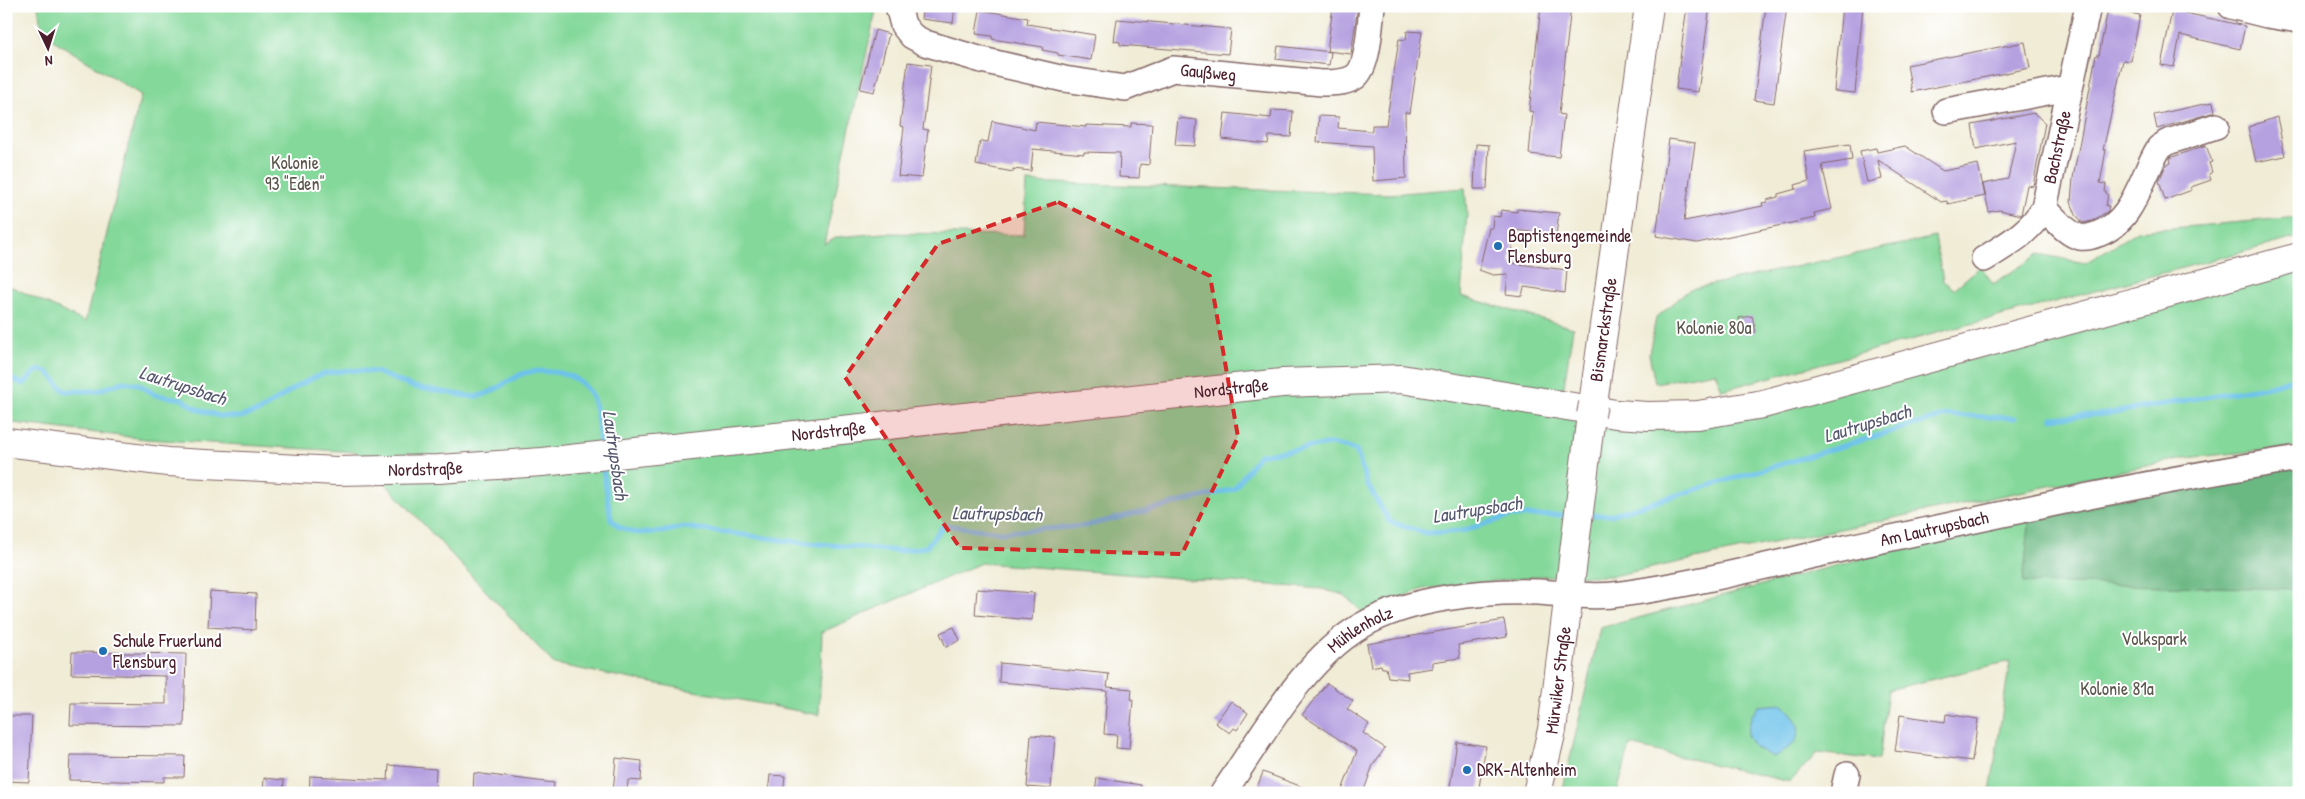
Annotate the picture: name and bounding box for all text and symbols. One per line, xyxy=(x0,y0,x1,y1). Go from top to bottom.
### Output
north arrow xyxy=(22,22,72,72)
text: N xyxy=(44,52,53,71)
street label: Gaußweg xyxy=(1179,57,1237,87)
street label: Bachstraße xyxy=(2037,108,2077,186)
park label: Kolonie 93 "Eden" xyxy=(265,150,325,196)
place label: Baptistengemeinde Flensburg xyxy=(1507,223,1631,269)
marker: Baptistengemeinde Flensburg xyxy=(1492,240,1504,252)
street label: Bismarckstraße xyxy=(1583,276,1623,383)
park label: Kolonie 80a xyxy=(1676,315,1752,340)
water label: Lautrupsbach xyxy=(136,359,232,412)
street label: Nordstraße xyxy=(1193,372,1270,404)
water label: Lautrupsbach xyxy=(1820,397,1916,449)
water label: Lautrupsbach xyxy=(597,409,635,503)
street label: Nordstraße xyxy=(790,415,867,447)
street label: Nordstraße xyxy=(388,454,464,482)
water label: Lautrupsbach xyxy=(1431,489,1525,529)
water label: Lautrupsbach xyxy=(952,499,1044,527)
street label: Am Lautrupsbach xyxy=(1878,504,1991,552)
street label: Mühlenholz xyxy=(1321,599,1396,658)
street label: Mürwiker Straße xyxy=(1539,625,1577,735)
park label: Volkspark xyxy=(2121,626,2187,651)
place label: Schule Fruerlund Flensburg xyxy=(112,628,221,674)
marker: Schule Fruerlund Flensburg xyxy=(97,645,109,657)
park label: Kolonie 81a xyxy=(2080,676,2154,701)
place label: DRK-Altenheim xyxy=(1477,757,1576,782)
marker: DRK-Altenheim xyxy=(1461,764,1473,776)

